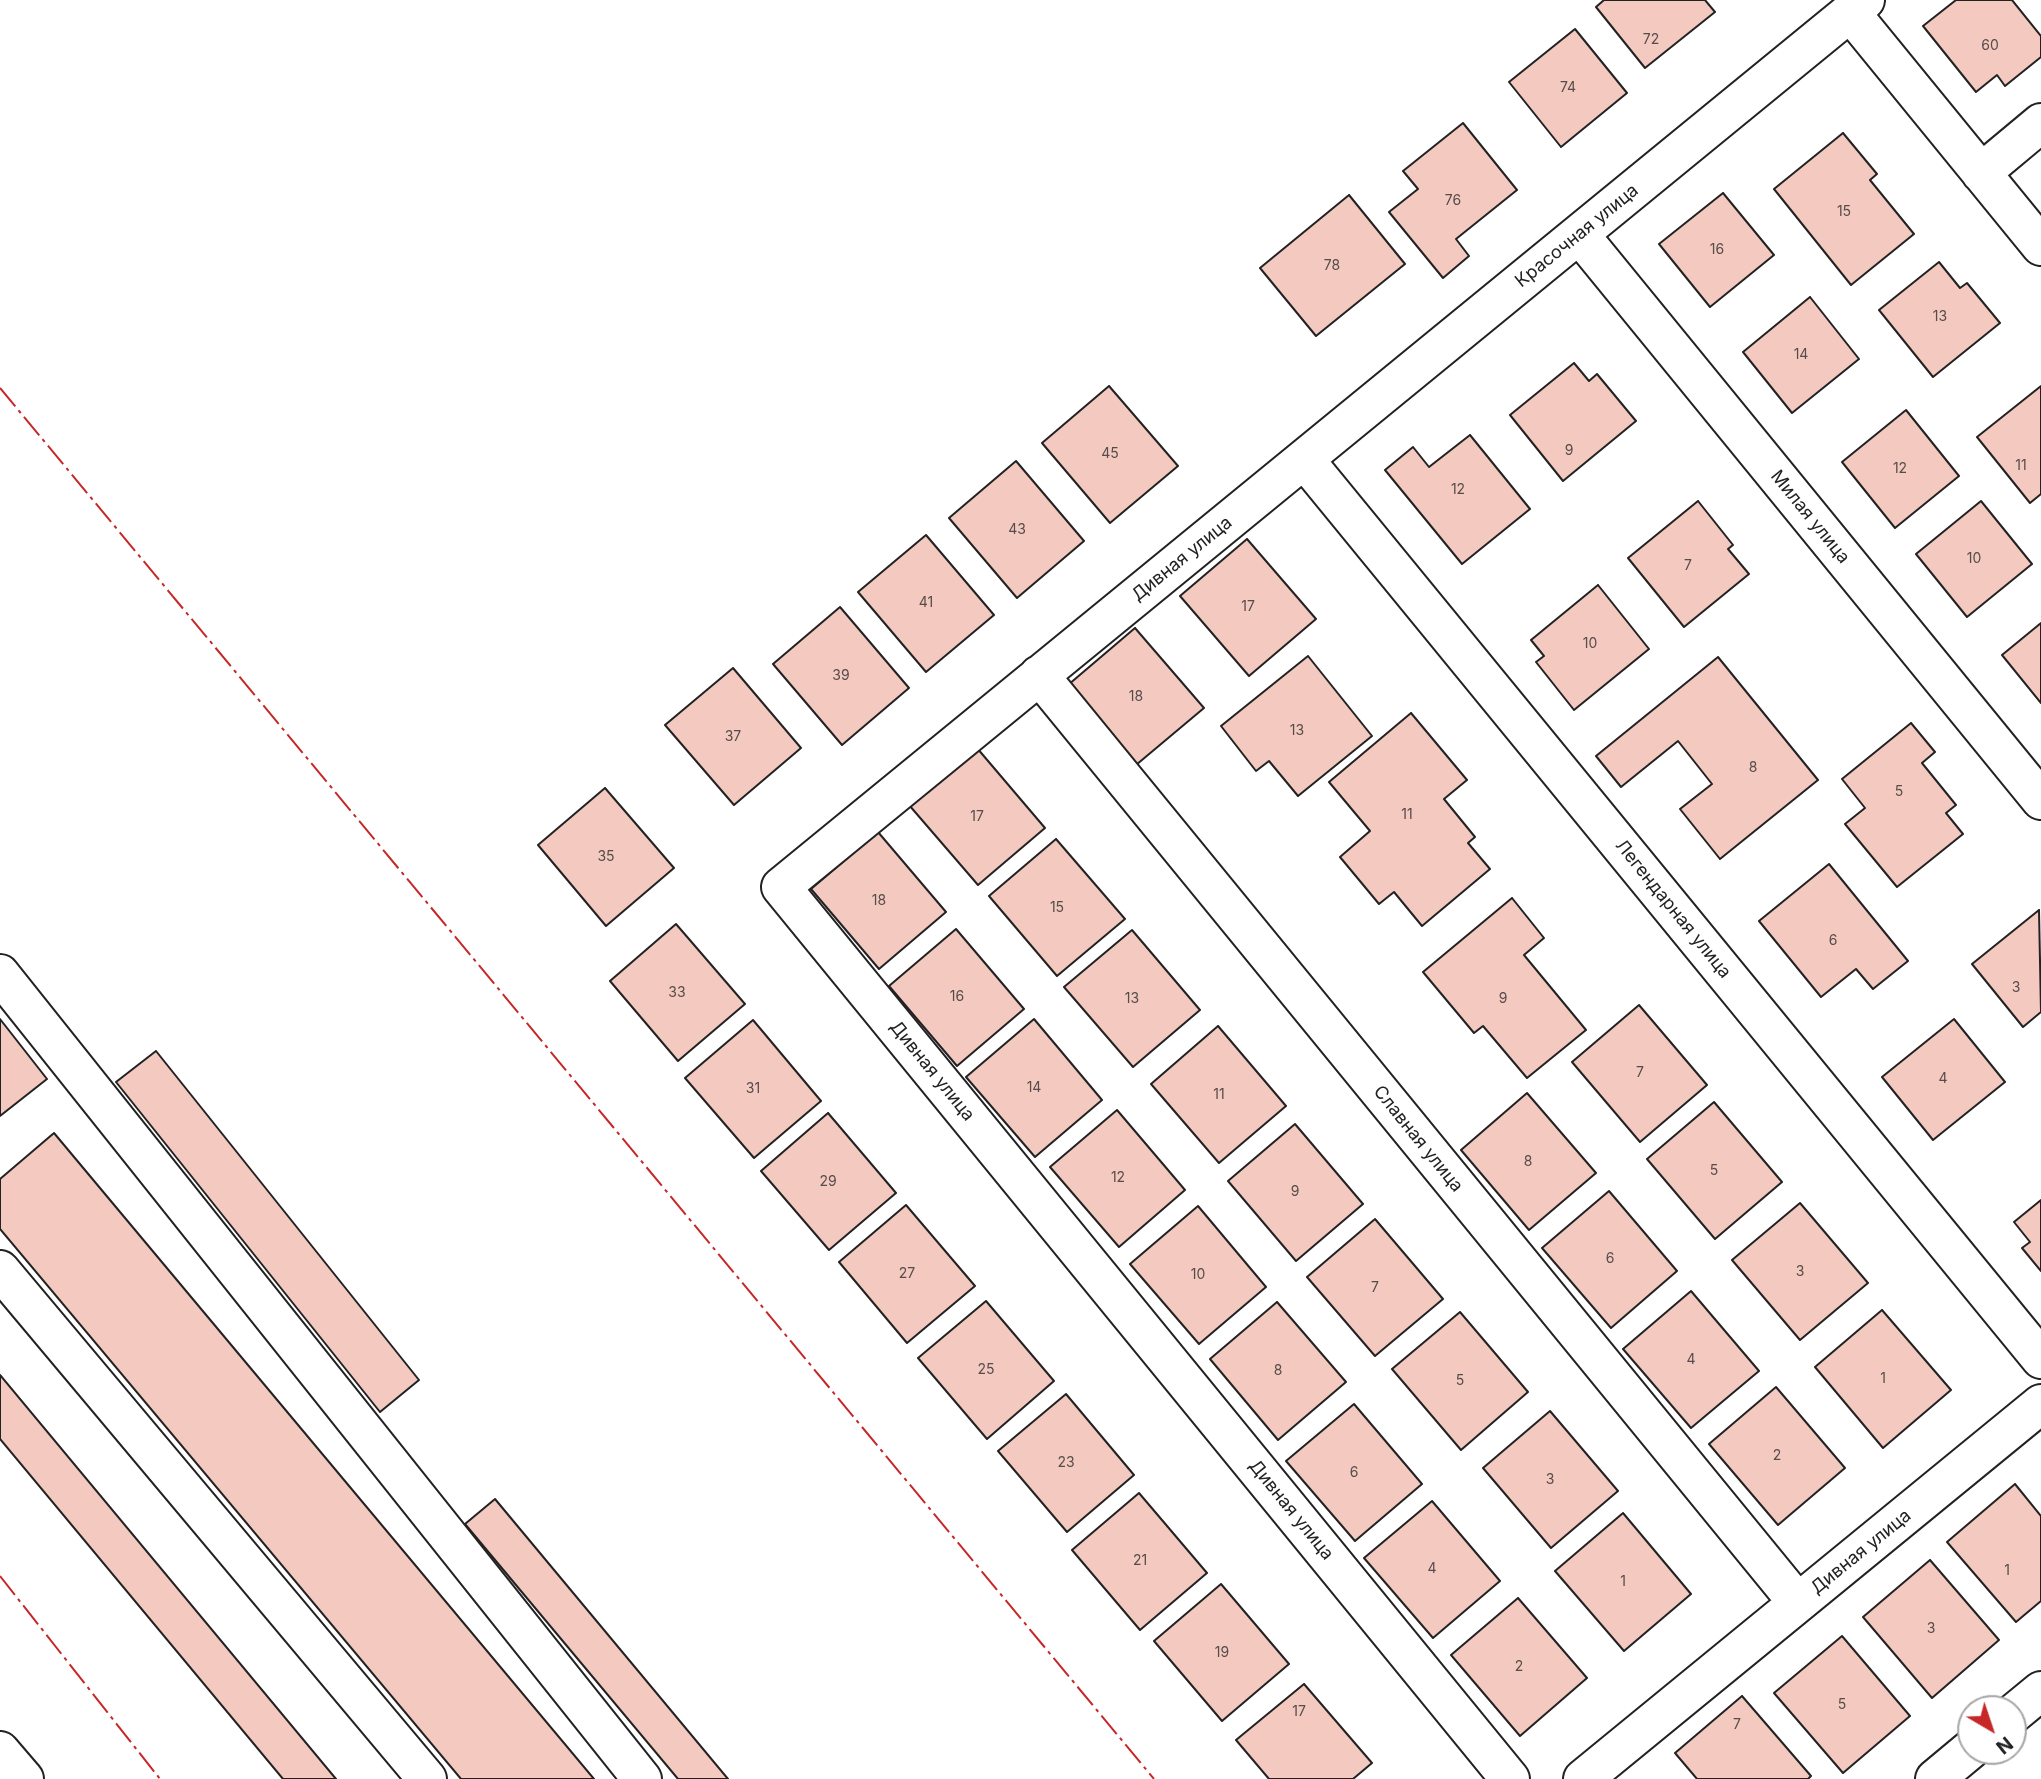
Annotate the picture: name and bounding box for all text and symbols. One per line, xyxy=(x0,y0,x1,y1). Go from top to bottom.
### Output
house number: 72 xyxy=(1643,32,1659,48)
house number: 60 xyxy=(1981,38,1999,54)
house number: 74 xyxy=(1560,80,1576,96)
street label: Красочная улица xyxy=(1511,180,1643,292)
house number: 76 xyxy=(1445,193,1461,209)
house number: 15 xyxy=(1837,204,1851,220)
house number: 16 xyxy=(1710,242,1724,258)
house number: 78 xyxy=(1324,258,1340,274)
house number: 13 xyxy=(1933,309,1947,325)
house number: 14 xyxy=(1794,347,1808,363)
house number: 9 xyxy=(1565,443,1573,459)
house number: 45 xyxy=(1101,446,1119,462)
house number: 11 xyxy=(2015,458,2027,474)
house number: 12 xyxy=(1893,461,1907,477)
street label: Милая улица xyxy=(1766,466,1854,568)
house number: 12 xyxy=(1451,482,1465,498)
street label: Дивная улица xyxy=(1128,512,1236,606)
house number: 43 xyxy=(1008,522,1026,538)
house number: 10 xyxy=(1967,551,1981,567)
house number: 7 xyxy=(1684,558,1692,574)
house number: 41 xyxy=(919,595,933,611)
house number: 17 xyxy=(1241,599,1255,615)
house number: 10 xyxy=(1583,636,1597,652)
house number: 39 xyxy=(832,668,850,684)
house number: 18 xyxy=(1129,689,1143,705)
house number: 13 xyxy=(1290,723,1304,739)
house number: 37 xyxy=(725,729,741,745)
house number: 8 xyxy=(1749,760,1757,776)
house number: 5 xyxy=(1895,784,1903,800)
house number: 11 xyxy=(1401,807,1413,823)
house number: 17 xyxy=(970,809,984,825)
street label: Легендарная улица xyxy=(1610,835,1736,983)
house number: 35 xyxy=(597,849,615,865)
house number: 18 xyxy=(872,893,886,909)
house number: 15 xyxy=(1050,900,1064,916)
house number: 6 xyxy=(1829,933,1837,949)
house number: 3 xyxy=(2012,980,2020,996)
house number: 33 xyxy=(668,985,686,1001)
house number: 16 xyxy=(950,989,964,1005)
house number: 13 xyxy=(1125,991,1139,1007)
house number: 9 xyxy=(1499,991,1507,1007)
street label: Дивная улица xyxy=(885,1017,979,1125)
house number: 7 xyxy=(1636,1065,1644,1081)
house number: 4 xyxy=(1938,1071,1948,1087)
house number: 14 xyxy=(1027,1080,1041,1096)
house number: 31 xyxy=(746,1081,760,1097)
street label: Славная улица xyxy=(1368,1081,1468,1197)
house number: 11 xyxy=(1213,1087,1225,1103)
house number: 8 xyxy=(1524,1154,1532,1170)
house number: 5 xyxy=(1710,1163,1718,1179)
house number: 12 xyxy=(1111,1170,1125,1186)
house number: 29 xyxy=(819,1174,837,1190)
house number: 9 xyxy=(1291,1184,1299,1200)
house number: 6 xyxy=(1606,1251,1614,1267)
house number: 3 xyxy=(1796,1264,1804,1280)
house number: 27 xyxy=(899,1266,915,1282)
house number: 10 xyxy=(1191,1267,1205,1283)
house number: 7 xyxy=(1371,1280,1379,1296)
house number: 4 xyxy=(1686,1352,1696,1368)
house number: 25 xyxy=(977,1362,995,1378)
house number: 8 xyxy=(1274,1363,1282,1379)
house number: 1 xyxy=(1880,1371,1886,1387)
house number: 5 xyxy=(1456,1373,1464,1389)
house number: 2 xyxy=(1773,1448,1781,1464)
house number: 23 xyxy=(1057,1455,1075,1471)
street label: Дивная улица xyxy=(1244,1456,1338,1564)
house number: 6 xyxy=(1350,1465,1358,1481)
house number: 3 xyxy=(1546,1472,1554,1488)
street label: Дивная улица xyxy=(1807,1505,1915,1599)
house number: 21 xyxy=(1133,1553,1147,1569)
house number: 4 xyxy=(1427,1561,1437,1577)
house number: 1 xyxy=(2004,1563,2010,1579)
house number: 1 xyxy=(1620,1574,1626,1590)
house number: 3 xyxy=(1927,1621,1935,1637)
house number: 19 xyxy=(1215,1645,1229,1661)
house number: 2 xyxy=(1515,1659,1523,1675)
north arrow xyxy=(1957,1695,2027,1765)
house number: 5 xyxy=(1838,1697,1846,1713)
house number: 17 xyxy=(1292,1704,1306,1720)
house number: 7 xyxy=(1733,1717,1741,1733)
text: N xyxy=(1991,1732,2017,1759)

